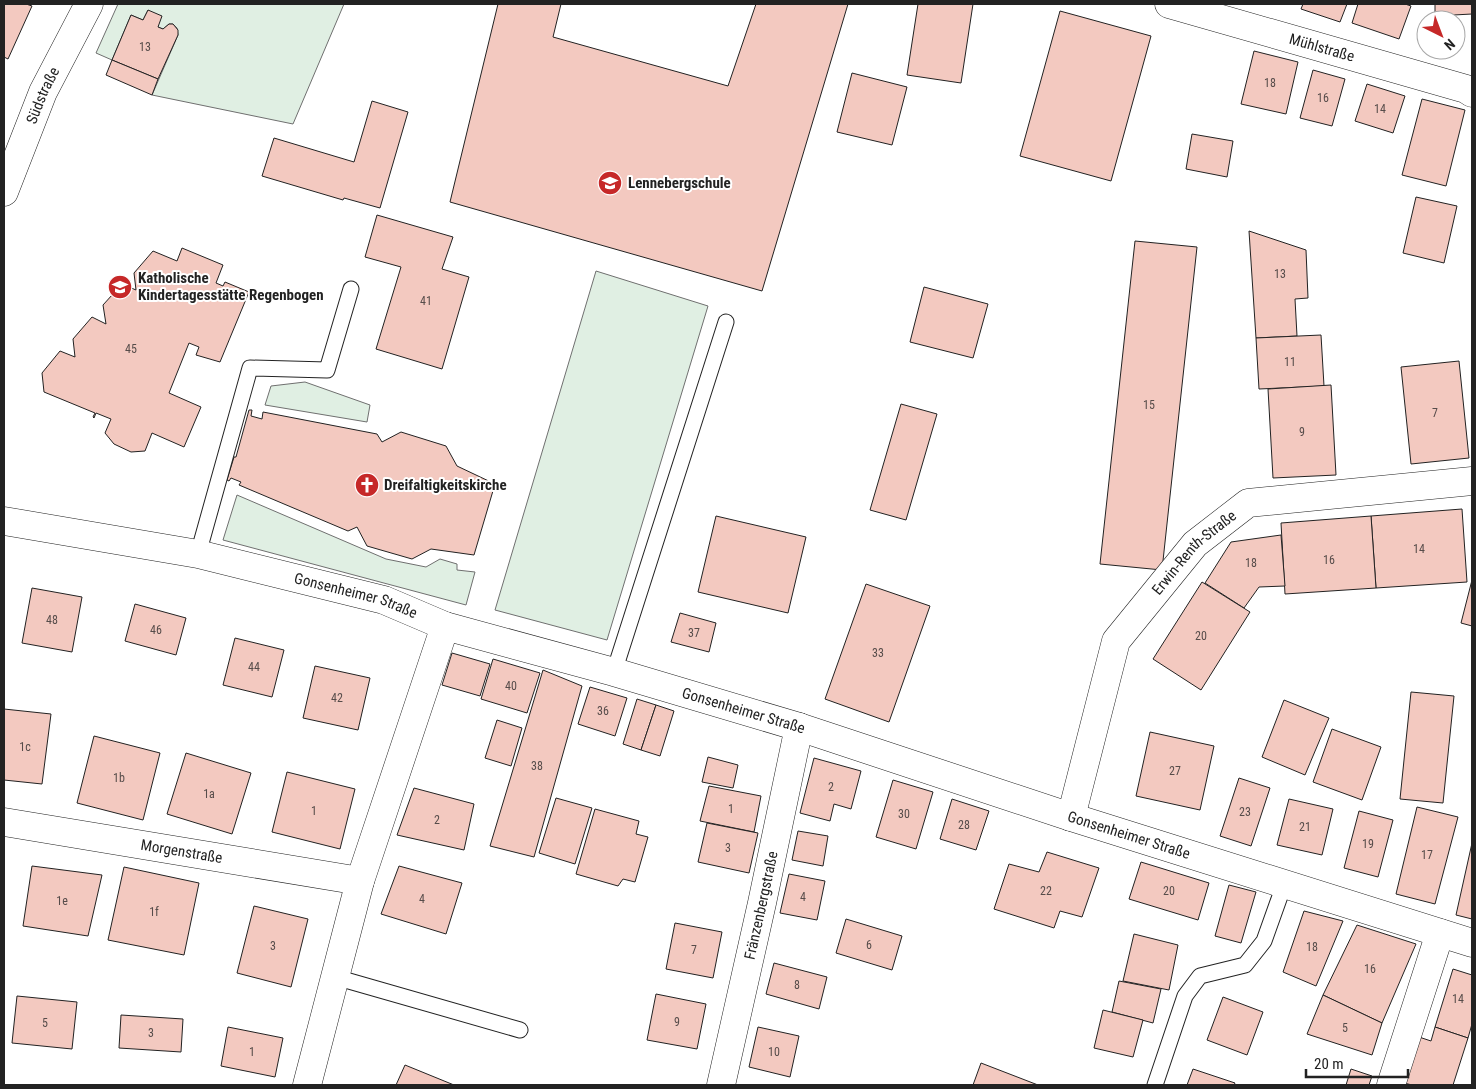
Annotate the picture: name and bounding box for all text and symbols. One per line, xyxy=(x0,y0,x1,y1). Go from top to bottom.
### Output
north arrow xyxy=(1416,10,1466,60)
street label: Mühlstraße xyxy=(1287,30,1357,66)
text: N xyxy=(1441,36,1458,53)
house number: 13 xyxy=(139,40,151,54)
street label: Südstraße xyxy=(22,64,63,126)
house number: 18 xyxy=(1264,76,1276,90)
house number: 16 xyxy=(1317,91,1329,105)
house number: 14 xyxy=(1374,102,1386,116)
school or university icon: Lennebergschule xyxy=(597,170,623,196)
place label: Lennebergschule xyxy=(628,174,731,192)
house number: 13 xyxy=(1274,267,1286,281)
place label: Katholische Kindertagesstätte Regenbogen xyxy=(138,269,324,304)
school or university icon: Katholische Kindertagesstätte Regenbogen xyxy=(107,274,133,300)
house number: 41 xyxy=(420,294,432,308)
house number: 45 xyxy=(125,342,137,356)
house number: 11 xyxy=(1284,355,1296,369)
house number: 15 xyxy=(1143,398,1155,412)
house number: 7 xyxy=(1432,406,1438,420)
house number: 9 xyxy=(1299,425,1305,439)
church icon: Dreifaltigkeitskirche xyxy=(354,472,380,498)
place label: Dreifaltigkeitskirche xyxy=(384,476,507,494)
street label: Erwin-Renth-Straße xyxy=(1148,507,1240,599)
house number: 14 xyxy=(1413,542,1425,556)
house number: 16 xyxy=(1323,553,1335,567)
house number: 18 xyxy=(1245,556,1257,570)
street label: Gonsenheimer Straße xyxy=(292,569,420,622)
house number: 48 xyxy=(46,613,58,627)
house number: 46 xyxy=(150,623,162,637)
house number: 37 xyxy=(688,626,700,640)
house number: 20 xyxy=(1195,629,1207,643)
house number: 33 xyxy=(872,646,884,660)
house number: 44 xyxy=(248,660,260,674)
house number: 40 xyxy=(505,679,517,693)
street label: Gonsenheimer Straße xyxy=(680,684,807,737)
house number: 42 xyxy=(331,691,343,705)
house number: 36 xyxy=(597,704,609,718)
house number: 1c xyxy=(19,740,31,754)
house number: 38 xyxy=(531,759,543,773)
house number: 27 xyxy=(1169,764,1181,778)
house number: 1b xyxy=(113,771,125,785)
house number: 2 xyxy=(828,780,834,794)
house number: 1a xyxy=(203,787,215,801)
house number: 1 xyxy=(728,802,734,816)
house number: 1 xyxy=(311,804,317,818)
house number: 23 xyxy=(1239,805,1251,819)
house number: 30 xyxy=(898,807,910,821)
street label: Gonsenheimer Straße xyxy=(1065,807,1192,863)
house number: 2 xyxy=(434,813,440,827)
house number: 28 xyxy=(958,818,970,832)
house number: 21 xyxy=(1299,820,1311,834)
street label: Morgenstraße xyxy=(139,836,224,867)
house number: 19 xyxy=(1362,837,1374,851)
house number: 3 xyxy=(725,841,731,855)
house number: 17 xyxy=(1421,848,1433,862)
street label: Fränzenbergstraße xyxy=(741,850,782,961)
house number: 22 xyxy=(1040,884,1052,898)
house number: 20 xyxy=(1163,884,1175,898)
house number: 4 xyxy=(800,890,806,904)
house number: 4 xyxy=(419,892,425,906)
house number: 1e xyxy=(56,894,68,908)
house number: 1f xyxy=(149,905,159,919)
house number: 6 xyxy=(866,938,872,952)
house number: 3 xyxy=(270,939,276,953)
house number: 18 xyxy=(1306,940,1318,954)
house number: 7 xyxy=(691,943,697,957)
house number: 16 xyxy=(1364,962,1376,976)
house number: 8 xyxy=(794,978,800,992)
house number: 14 xyxy=(1452,992,1464,1006)
house number: 9 xyxy=(674,1015,680,1029)
house number: 5 xyxy=(42,1016,48,1030)
house number: 5 xyxy=(1342,1021,1348,1035)
house number: 3 xyxy=(148,1026,154,1040)
house number: 1 xyxy=(249,1045,255,1059)
house number: 10 xyxy=(768,1045,780,1059)
scale bar xyxy=(1306,1046,1408,1078)
text: 20 m xyxy=(1314,1055,1344,1073)

